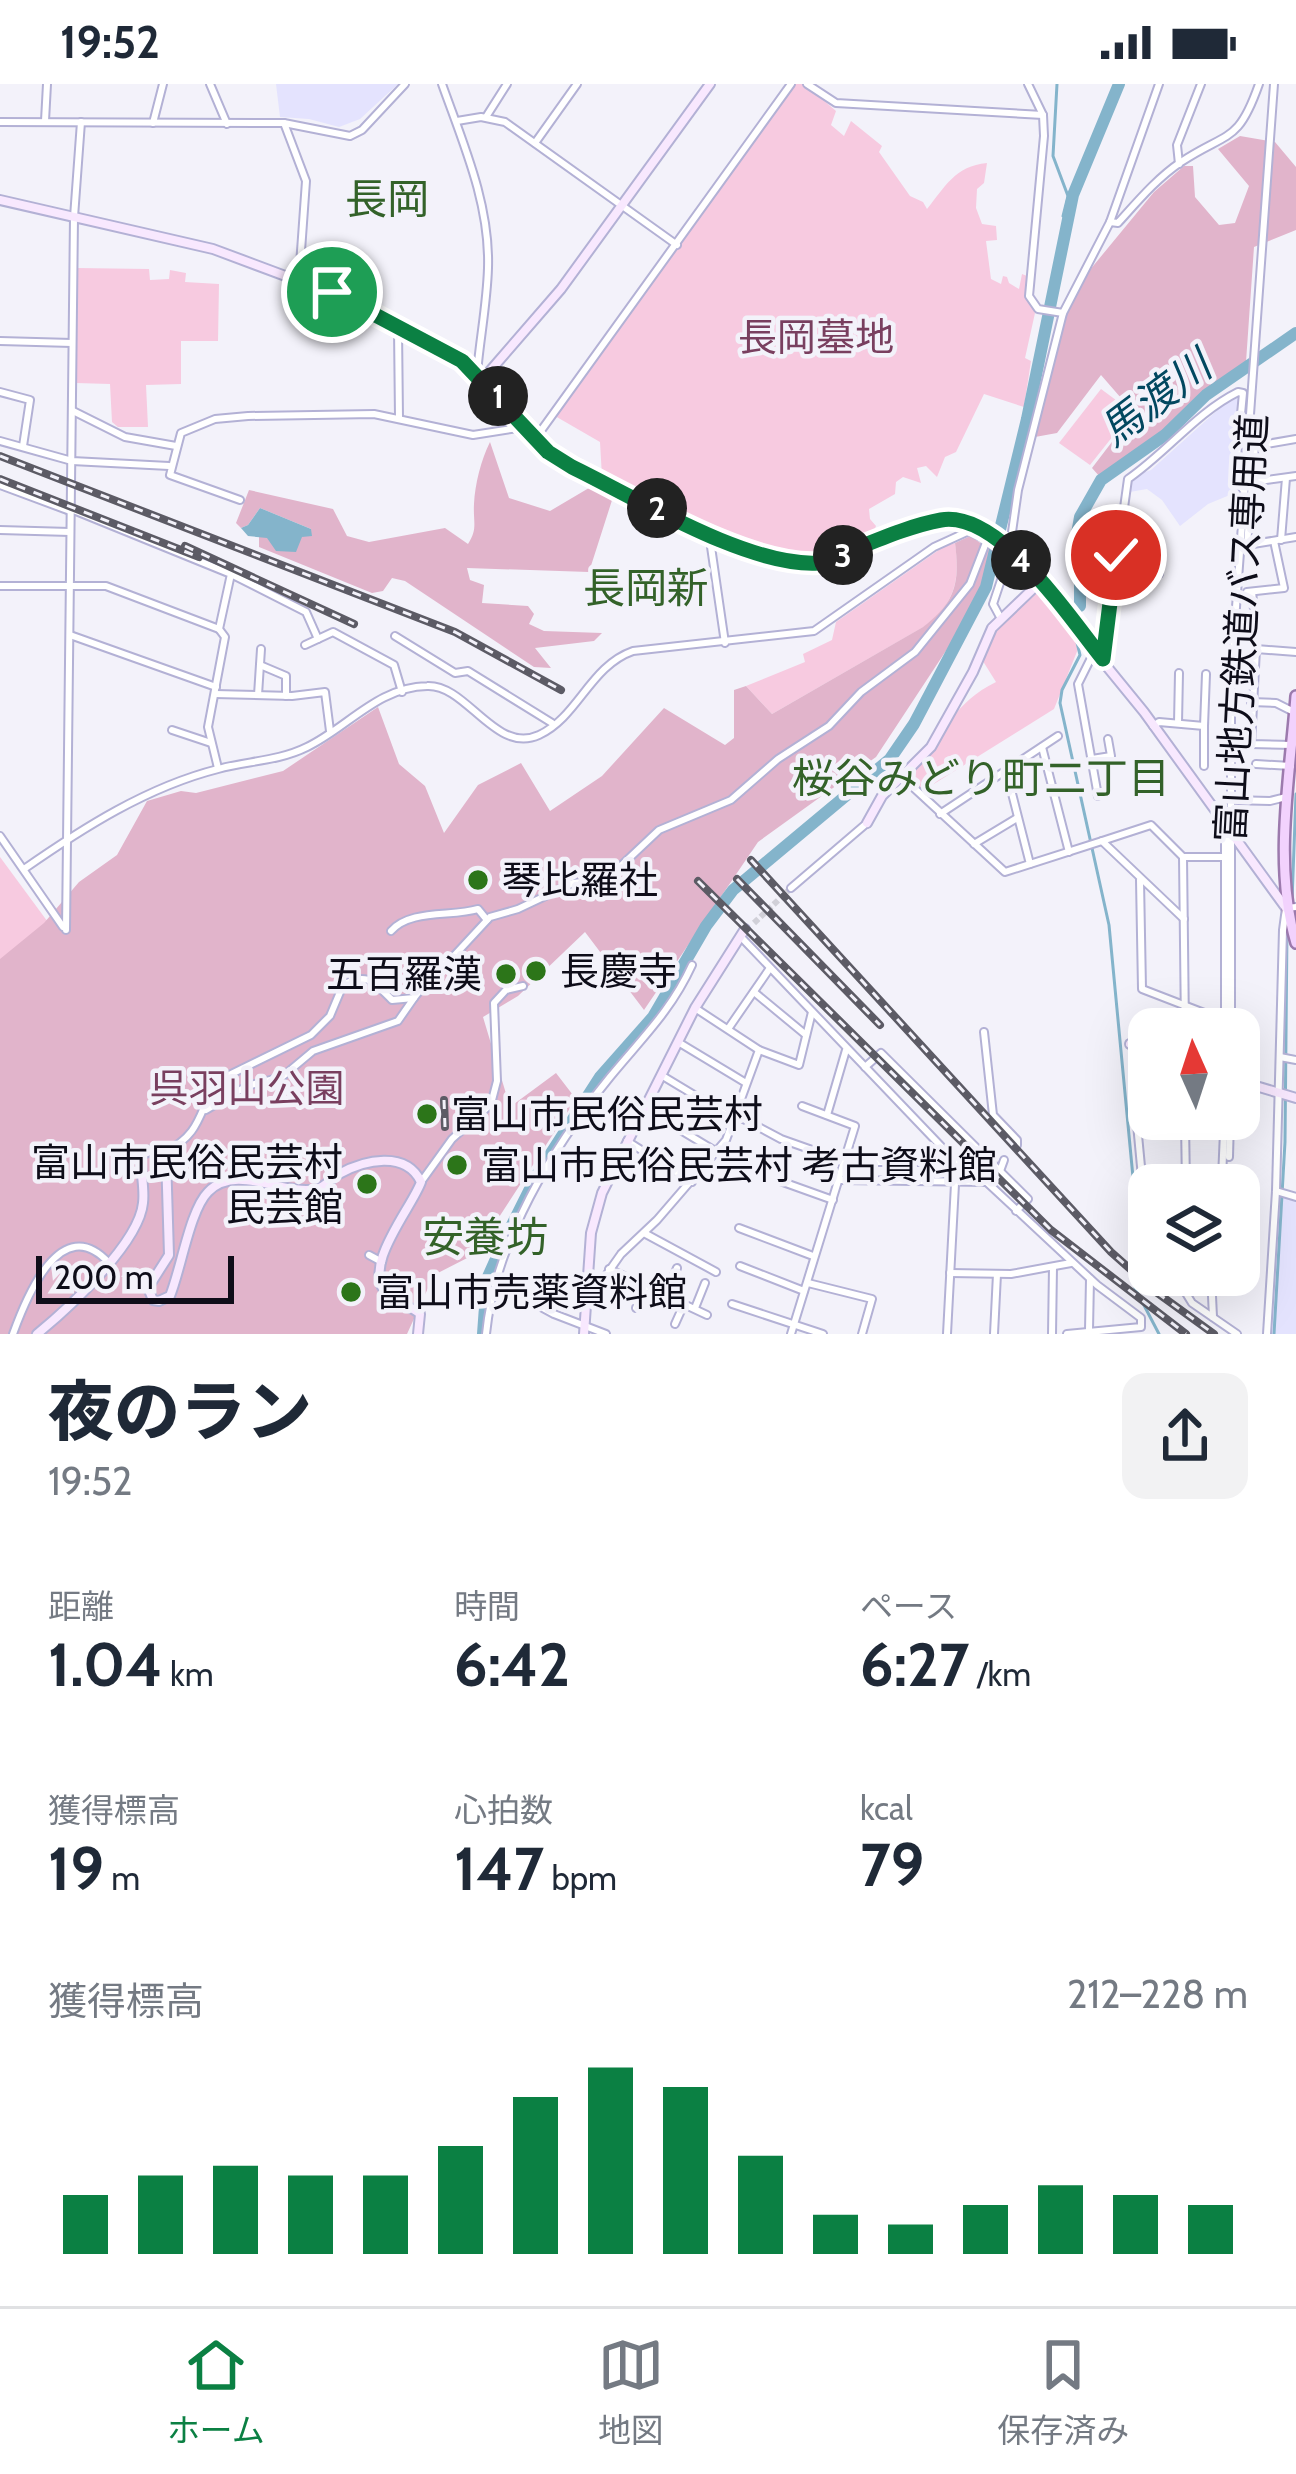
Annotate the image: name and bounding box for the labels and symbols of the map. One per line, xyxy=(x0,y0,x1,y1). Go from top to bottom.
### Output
district label: 長岡 xyxy=(345,173,429,225)
pin xyxy=(281,241,383,343)
park label: 長岡墓地 xyxy=(738,313,894,361)
water label: 馬渡川 xyxy=(1089,337,1224,457)
pin: 1 xyxy=(468,366,528,426)
street label: 富山地方鉄道バス専用道 xyxy=(1206,413,1276,843)
pin: 2 xyxy=(627,478,687,538)
pin xyxy=(1065,504,1167,606)
pin: 3 xyxy=(813,525,873,585)
pin: 4 xyxy=(991,530,1051,590)
district label: 長岡新 xyxy=(583,562,709,614)
district label: 桜谷みどり町二丁目 xyxy=(792,752,1170,804)
place label: 琴比羅社 xyxy=(502,856,658,904)
marker: 琴比羅社 xyxy=(465,867,491,893)
place label: 長慶寺 xyxy=(560,947,677,995)
place label: 五百羅漢 xyxy=(326,950,482,998)
marker: 長慶寺 xyxy=(523,958,549,984)
marker: 五百羅漢 xyxy=(493,961,519,987)
north arrow xyxy=(1128,1008,1260,1140)
park label: 呉羽山公園 xyxy=(149,1064,345,1112)
place label: 富山市民俗民芸村 xyxy=(451,1090,763,1138)
marker: 富山市民俗民芸村 xyxy=(414,1101,440,1127)
place label: 富山市民俗民芸村 民芸館 xyxy=(31,1138,343,1231)
place label: 富山市民俗民芸村 考古資料館 xyxy=(481,1141,997,1189)
marker: 富山市民俗民芸村 考古資料館 xyxy=(444,1152,470,1178)
marker: 富山市民俗民芸村 民芸館 xyxy=(354,1171,380,1197)
district label: 安養坊 xyxy=(422,1211,548,1263)
scale bar xyxy=(36,1250,234,1303)
place label: 富山市売薬資料館 xyxy=(375,1268,687,1316)
marker: 富山市売薬資料館 xyxy=(338,1279,364,1305)

